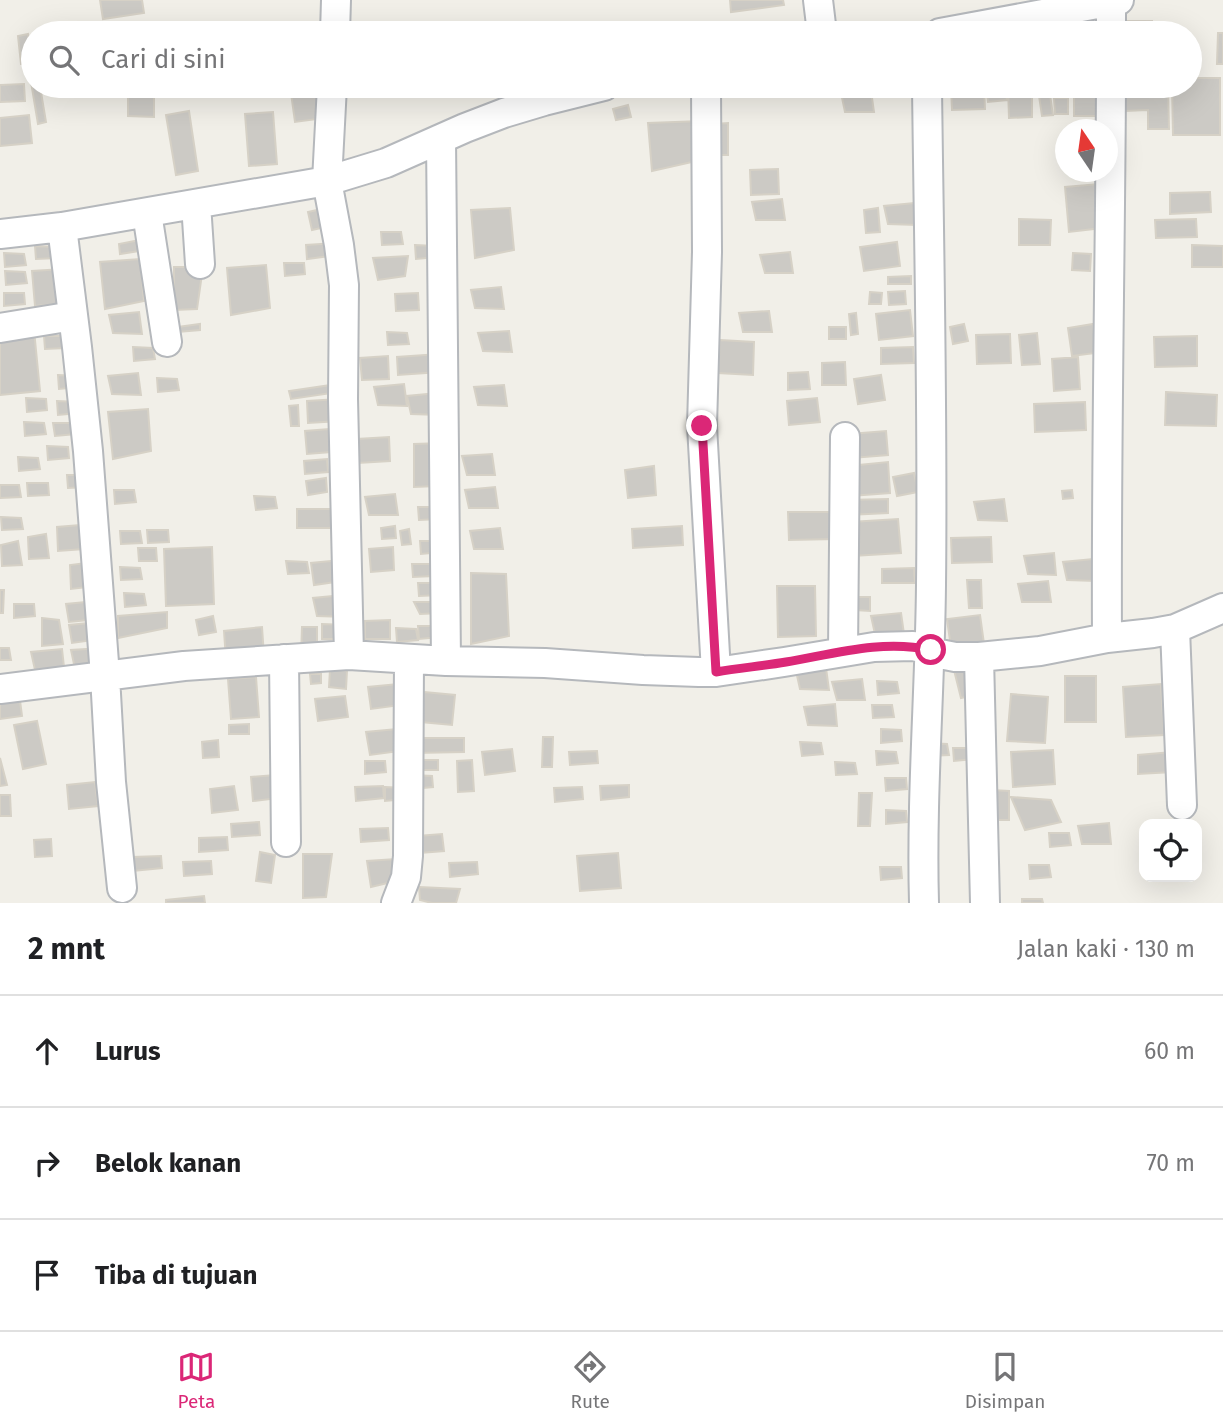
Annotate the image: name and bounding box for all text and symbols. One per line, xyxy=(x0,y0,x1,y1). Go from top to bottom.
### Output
search box xyxy=(21,21,1202,98)
icon: search xyxy=(45,41,83,79)
text: Cari di sini xyxy=(101,44,226,75)
north arrow xyxy=(1055,119,1118,182)
route end xyxy=(686,410,717,441)
route start xyxy=(915,634,946,665)
map controls xyxy=(1139,819,1202,882)
button: locate xyxy=(1139,819,1202,882)
text: 2 mnt xyxy=(28,931,105,967)
text: Jalan kaki · 130 m xyxy=(1017,935,1195,963)
icon: ahead xyxy=(28,1032,66,1070)
text: Lurus xyxy=(95,1036,161,1067)
text: 60 m xyxy=(1144,1037,1195,1065)
icon: right xyxy=(28,1144,66,1182)
text: Belok kanan xyxy=(95,1148,241,1179)
text: 70 m xyxy=(1146,1149,1195,1177)
icon: arrive xyxy=(28,1256,66,1294)
text: Tiba di tujuan xyxy=(95,1260,257,1291)
tab: Peta xyxy=(177,1348,215,1413)
tab: Rute xyxy=(570,1348,610,1413)
tab: Disimpan xyxy=(965,1348,1046,1413)

